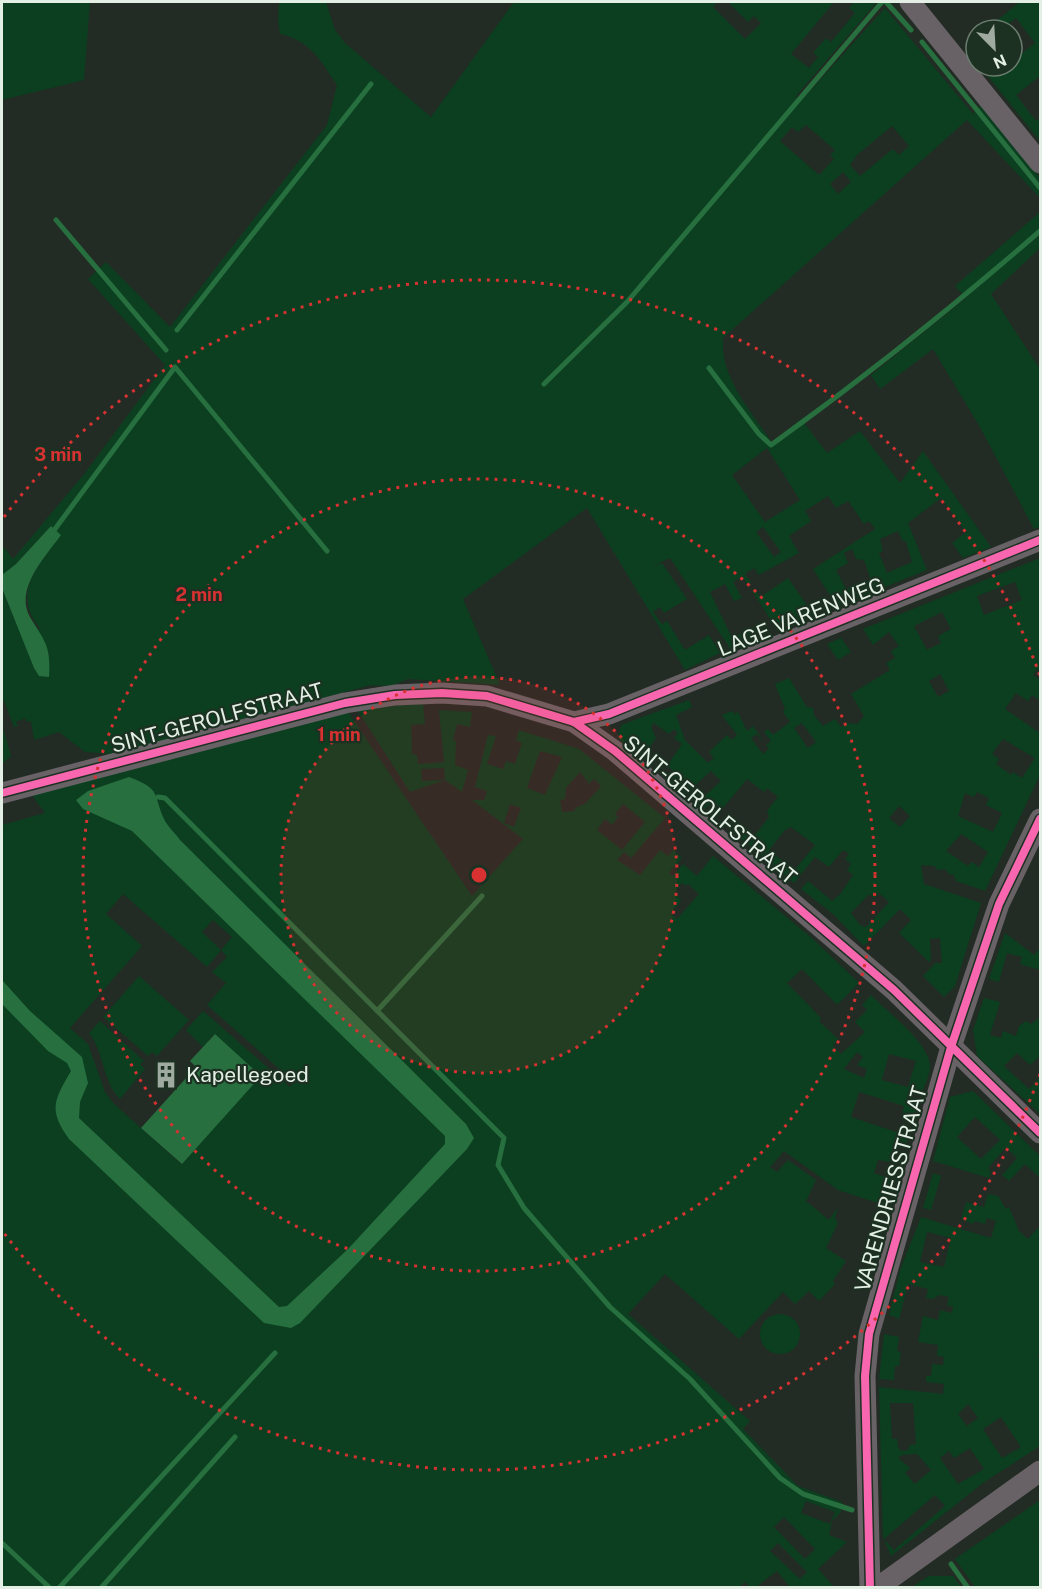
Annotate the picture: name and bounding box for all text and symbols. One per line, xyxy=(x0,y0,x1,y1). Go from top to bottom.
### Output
north arrow xyxy=(964,18,1024,78)
text: N xyxy=(990,50,1009,72)
text: 3 min xyxy=(34,444,82,465)
street label: LAGE VARENWEG xyxy=(714,572,888,661)
text: 2 min xyxy=(175,584,223,605)
street label: SINT-GEROLFSTRAAT xyxy=(108,677,326,758)
text: 1 min xyxy=(317,724,361,745)
street label: SINT-GEROLFSTRAAT xyxy=(619,730,802,889)
centre of rings xyxy=(469,865,489,885)
building icon: Kapellegoed xyxy=(151,1060,181,1090)
place label: Kapellegoed xyxy=(186,1062,309,1087)
street label: VARENDRIESSTRAAT xyxy=(849,1083,932,1295)

